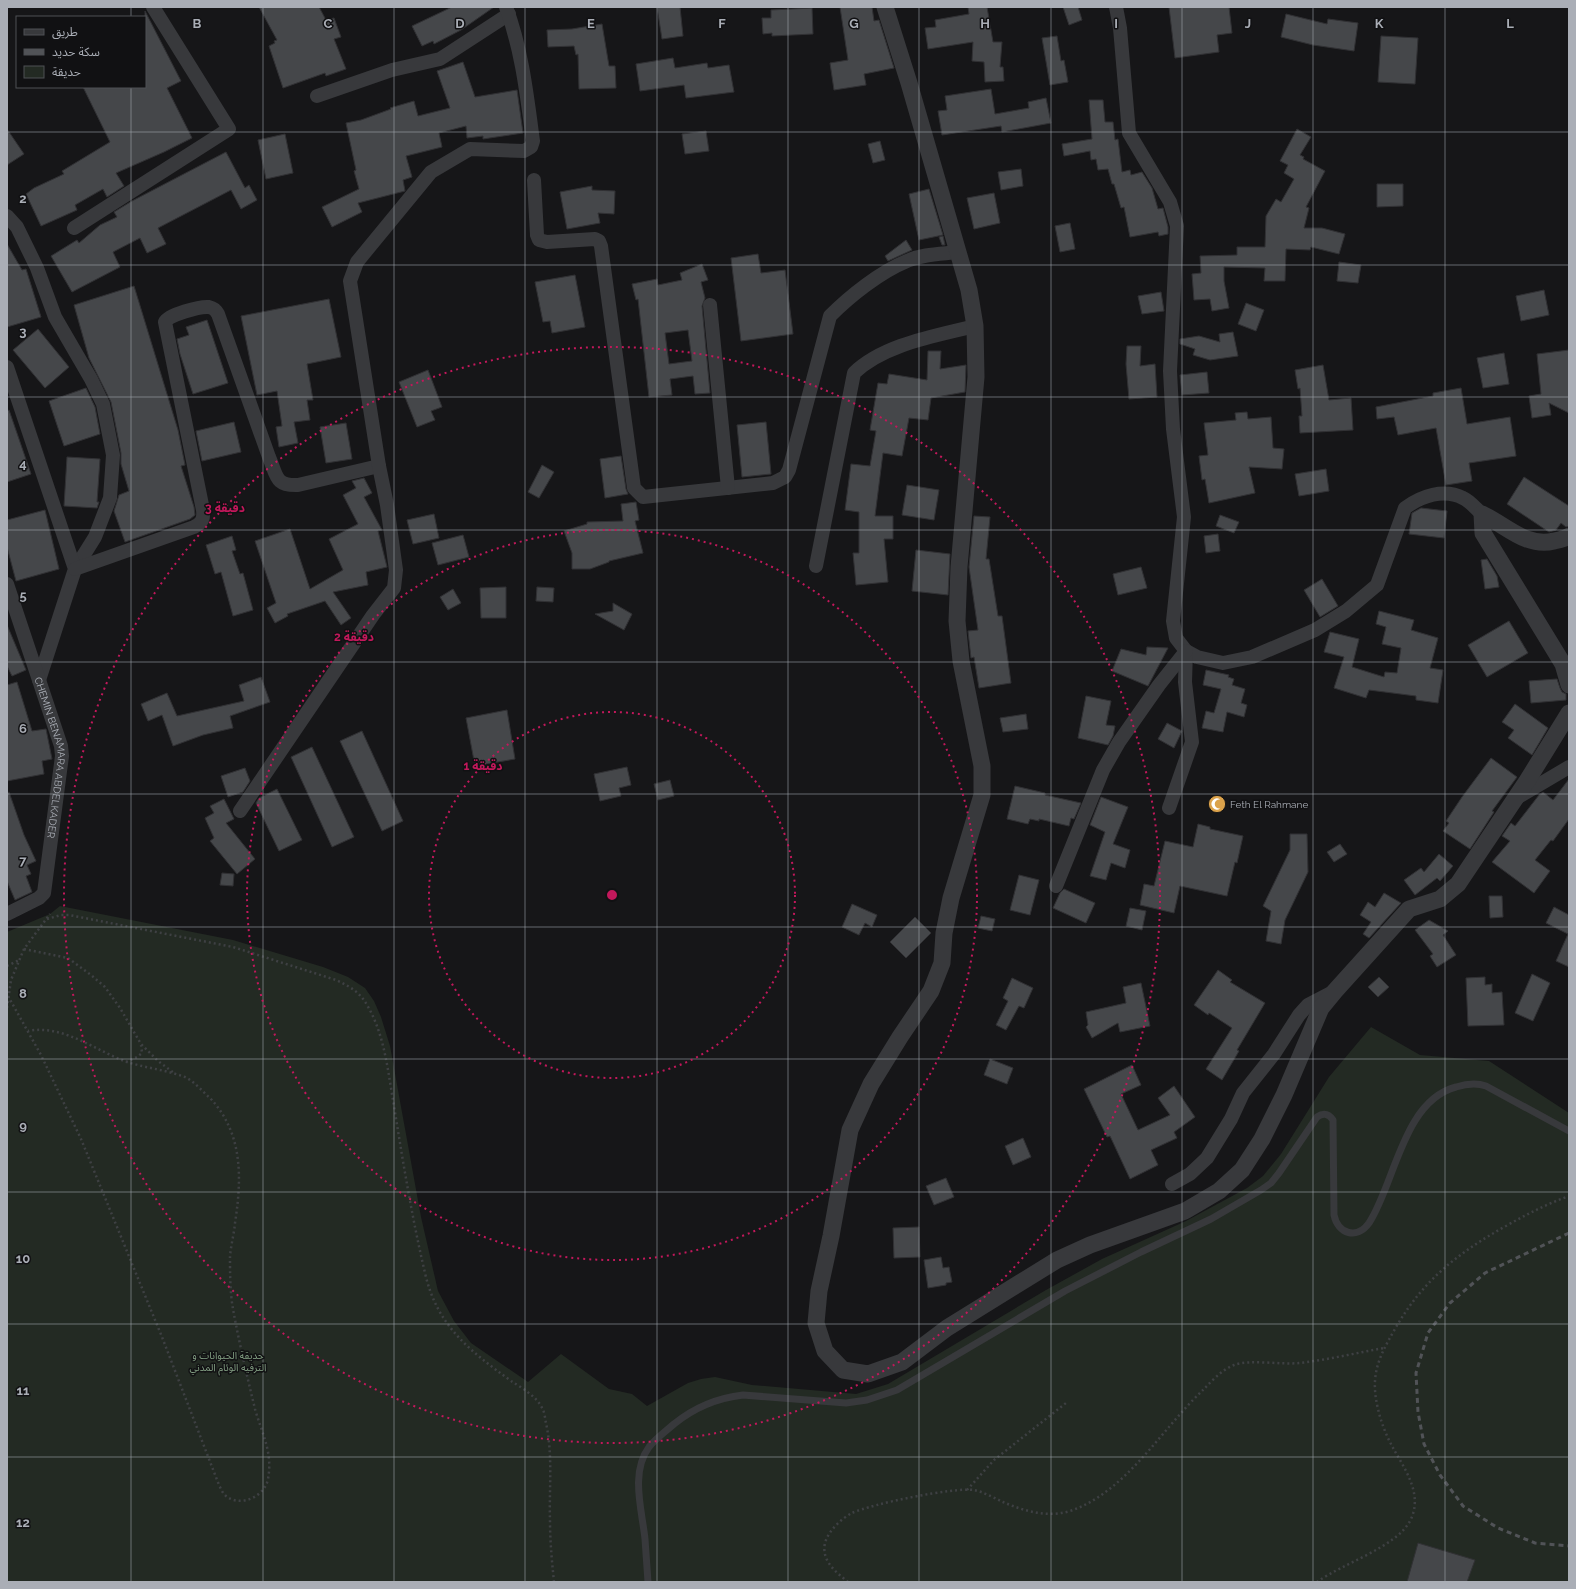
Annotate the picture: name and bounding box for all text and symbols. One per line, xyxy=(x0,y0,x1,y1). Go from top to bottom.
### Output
legend xyxy=(16,16,146,88)
text: B xyxy=(193,16,202,31)
text: C xyxy=(324,16,333,31)
text: D xyxy=(455,16,465,31)
text: E xyxy=(587,16,595,31)
text: F xyxy=(718,16,726,31)
text: G xyxy=(849,16,859,31)
text: H xyxy=(980,16,990,31)
text: I xyxy=(1114,16,1118,31)
text: J xyxy=(1245,16,1251,31)
text: K xyxy=(1375,16,1384,31)
text: L xyxy=(1506,16,1514,31)
text: طريق xyxy=(52,25,78,40)
text: سكة حديد xyxy=(52,45,100,59)
text: حديقة xyxy=(52,65,81,79)
text: 2 xyxy=(19,191,27,206)
text: 3 xyxy=(19,324,27,339)
text: 4 xyxy=(19,456,27,471)
text: 3 دقيقة xyxy=(205,501,245,515)
text: 5 xyxy=(19,588,27,603)
text: 2 دقيقة xyxy=(334,630,374,644)
street label: CHEMIN BENAMARA ABDELKADER xyxy=(33,675,68,839)
text: 6 xyxy=(19,721,27,736)
text: 1 دقيقة xyxy=(463,759,503,773)
mosque icon: Feth El Rahmane xyxy=(1207,794,1227,814)
place label: Feth El Rahmane xyxy=(1230,799,1308,810)
text: 7 xyxy=(19,853,27,868)
centre of rings xyxy=(605,888,619,902)
text: 8 xyxy=(19,986,27,1001)
text: 9 xyxy=(19,1118,27,1133)
text: 10 xyxy=(16,1251,30,1266)
park label: حديقة الحيوانات و الترفيه الوئام المدني xyxy=(190,1350,266,1376)
text: 11 xyxy=(17,1383,30,1398)
text: 12 xyxy=(16,1515,30,1530)

